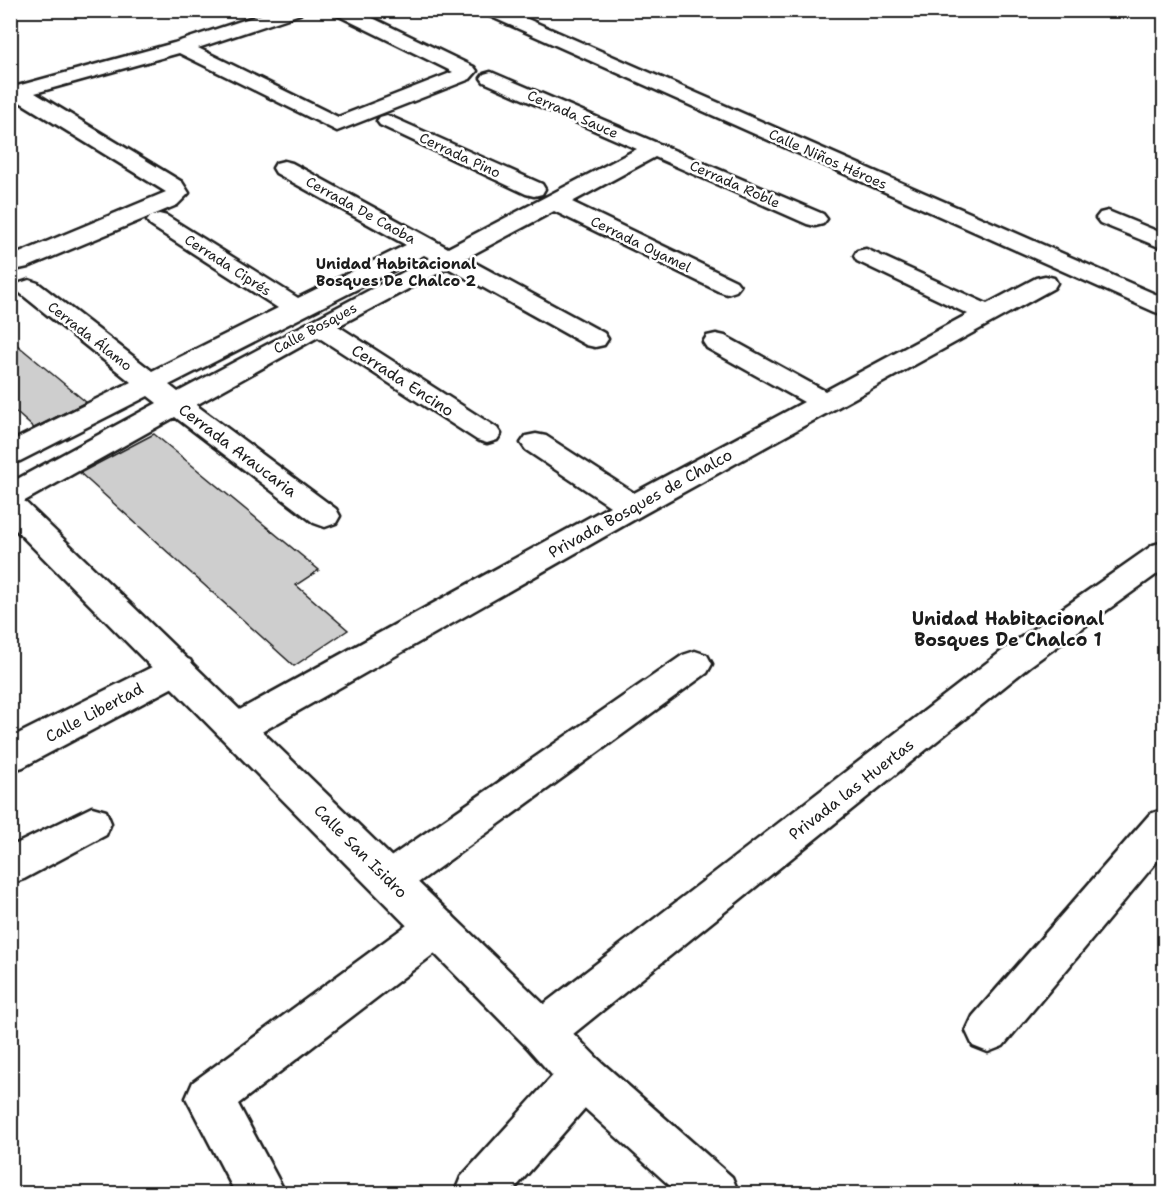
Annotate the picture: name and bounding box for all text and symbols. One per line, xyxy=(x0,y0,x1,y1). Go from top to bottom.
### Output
street label: Cerrada Sauce xyxy=(525,86,621,142)
street label: Calle Niños Héroes xyxy=(766,125,890,193)
street label: Cerrada Pino xyxy=(417,128,503,182)
street label: Cerrada Roble xyxy=(687,156,783,212)
street label: Cerrada De Caoba xyxy=(303,172,419,248)
street label: Cerrada Oyamel xyxy=(588,212,695,276)
street label: Cerrada Ciprés xyxy=(181,230,275,300)
district label: Unidad Habitacional Bosques De Chalco 2 xyxy=(316,254,476,291)
street label: Cerrada Álamo xyxy=(44,297,136,375)
street label: Calle Bosques xyxy=(270,298,360,358)
street label: Cerrada Encino xyxy=(348,340,458,421)
street label: Cerrada Araucaria xyxy=(174,399,301,502)
street label: Privada Bosques de Chalco xyxy=(545,444,736,563)
district label: Unidad Habitacional Bosques De Chalco 1 xyxy=(912,607,1104,652)
street label: Calle Libertad xyxy=(42,678,147,747)
street label: Privada las Huertas xyxy=(785,734,918,845)
street label: Calle San Isidro xyxy=(309,800,412,903)

